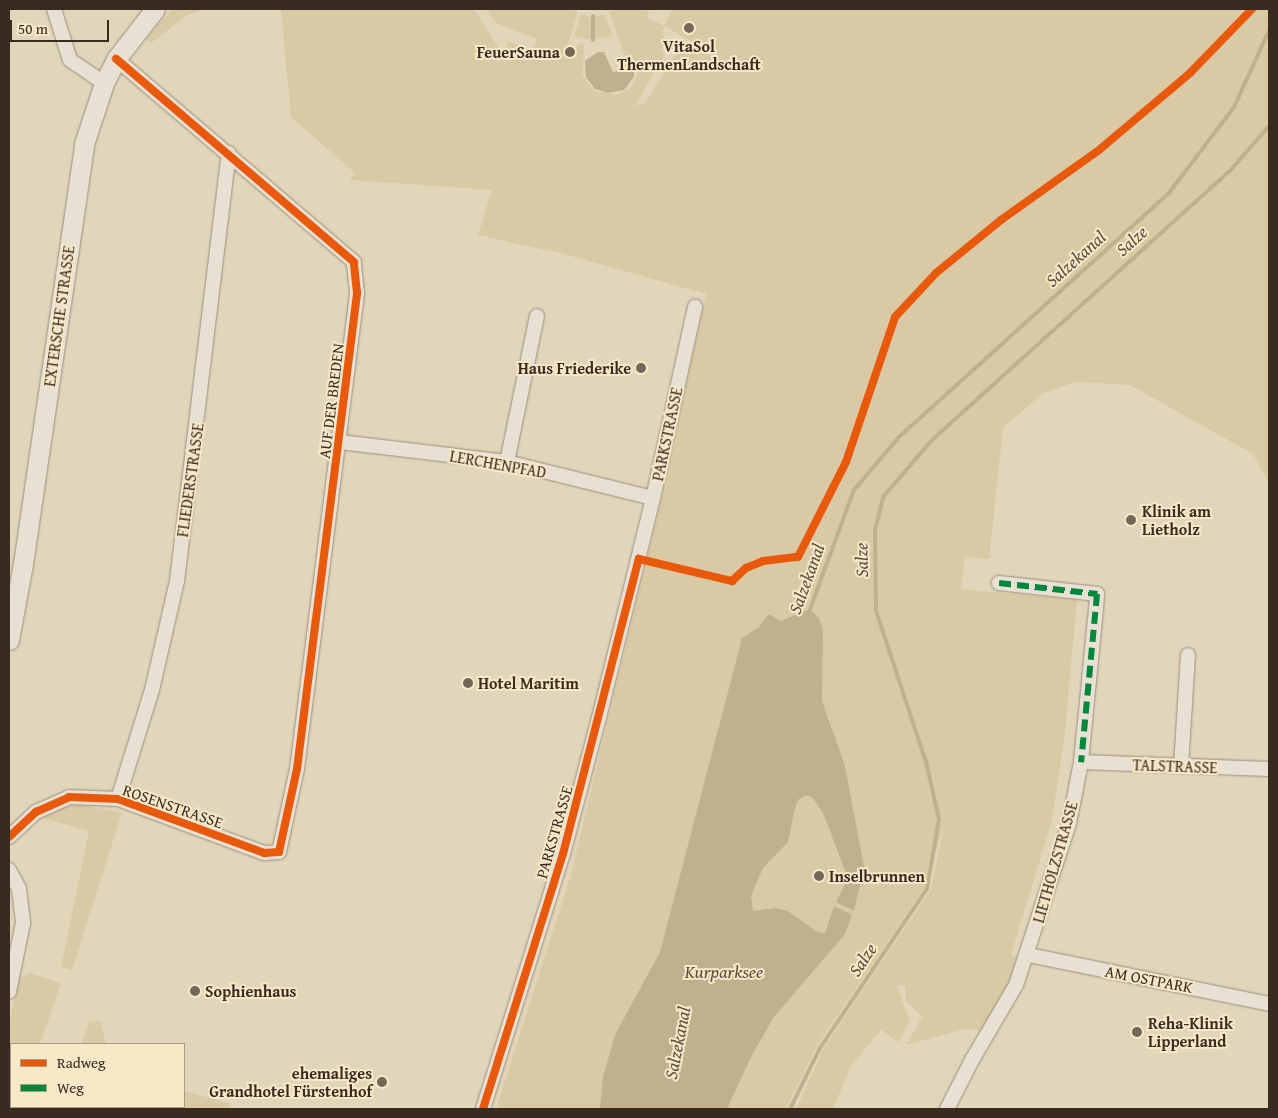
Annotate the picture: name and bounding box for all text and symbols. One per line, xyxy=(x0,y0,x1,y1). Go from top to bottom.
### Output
scale bar xyxy=(12,10,111,42)
text: 50 m xyxy=(18,18,48,39)
marker: VitaSol ThermenLandschaft xyxy=(683,22,695,34)
place label: VitaSol ThermenLandschaft xyxy=(617,36,761,74)
place label: FeuerSauna xyxy=(477,42,560,62)
marker: FeuerSauna xyxy=(564,46,576,58)
water label: Salze xyxy=(1112,221,1152,261)
water label: Salzekanal xyxy=(1042,226,1110,292)
street label: EXTERSCHE STRASSE xyxy=(40,244,78,388)
street label: AUF DER BREDEN xyxy=(314,342,348,460)
place label: Haus Friederike xyxy=(518,358,631,378)
marker: Haus Friederike xyxy=(635,362,647,374)
street label: PARKSTRASSE xyxy=(648,385,686,483)
street label: FLIEDERSTRASSE xyxy=(172,422,208,538)
street label: LERCHENPFAD xyxy=(448,446,548,482)
place label: Klinik am Lietholz xyxy=(1142,501,1211,539)
marker: Klinik am Lietholz xyxy=(1124,513,1138,527)
water label: Salzekanal xyxy=(784,541,830,617)
water label: Salze xyxy=(851,542,873,578)
place label: Hotel Maritim xyxy=(478,673,579,693)
marker: Hotel Maritim xyxy=(462,677,474,689)
street label: TALSTRASSE xyxy=(1132,755,1218,777)
street label: ROSENSTRASSE xyxy=(120,780,226,832)
street label: PARKSTRASSE xyxy=(532,783,576,881)
street label: LIETHOLZSTRASSE xyxy=(1028,799,1082,925)
place label: Inselbrunnen xyxy=(829,866,925,886)
marker: Inselbrunnen xyxy=(813,870,825,882)
water label: Salze xyxy=(844,939,882,981)
water label: Kurparksee xyxy=(685,961,763,983)
street label: AM OSTPARK xyxy=(1104,961,1194,997)
place label: Sophienhaus xyxy=(205,981,296,1001)
marker: Sophienhaus xyxy=(189,985,201,997)
water label: Salzekanal xyxy=(660,1005,696,1081)
place label: Reha-Klinik Lipperland xyxy=(1148,1013,1233,1051)
marker: Reha-Klinik Lipperland xyxy=(1130,1025,1144,1039)
legend xyxy=(10,1043,185,1108)
text: Radweg xyxy=(57,1052,106,1073)
place label: ehemaliges Grandhotel Fürstenhof xyxy=(209,1063,372,1101)
marker: ehemaliges Grandhotel Fürstenhof xyxy=(376,1076,388,1088)
text: Weg xyxy=(57,1077,84,1098)

